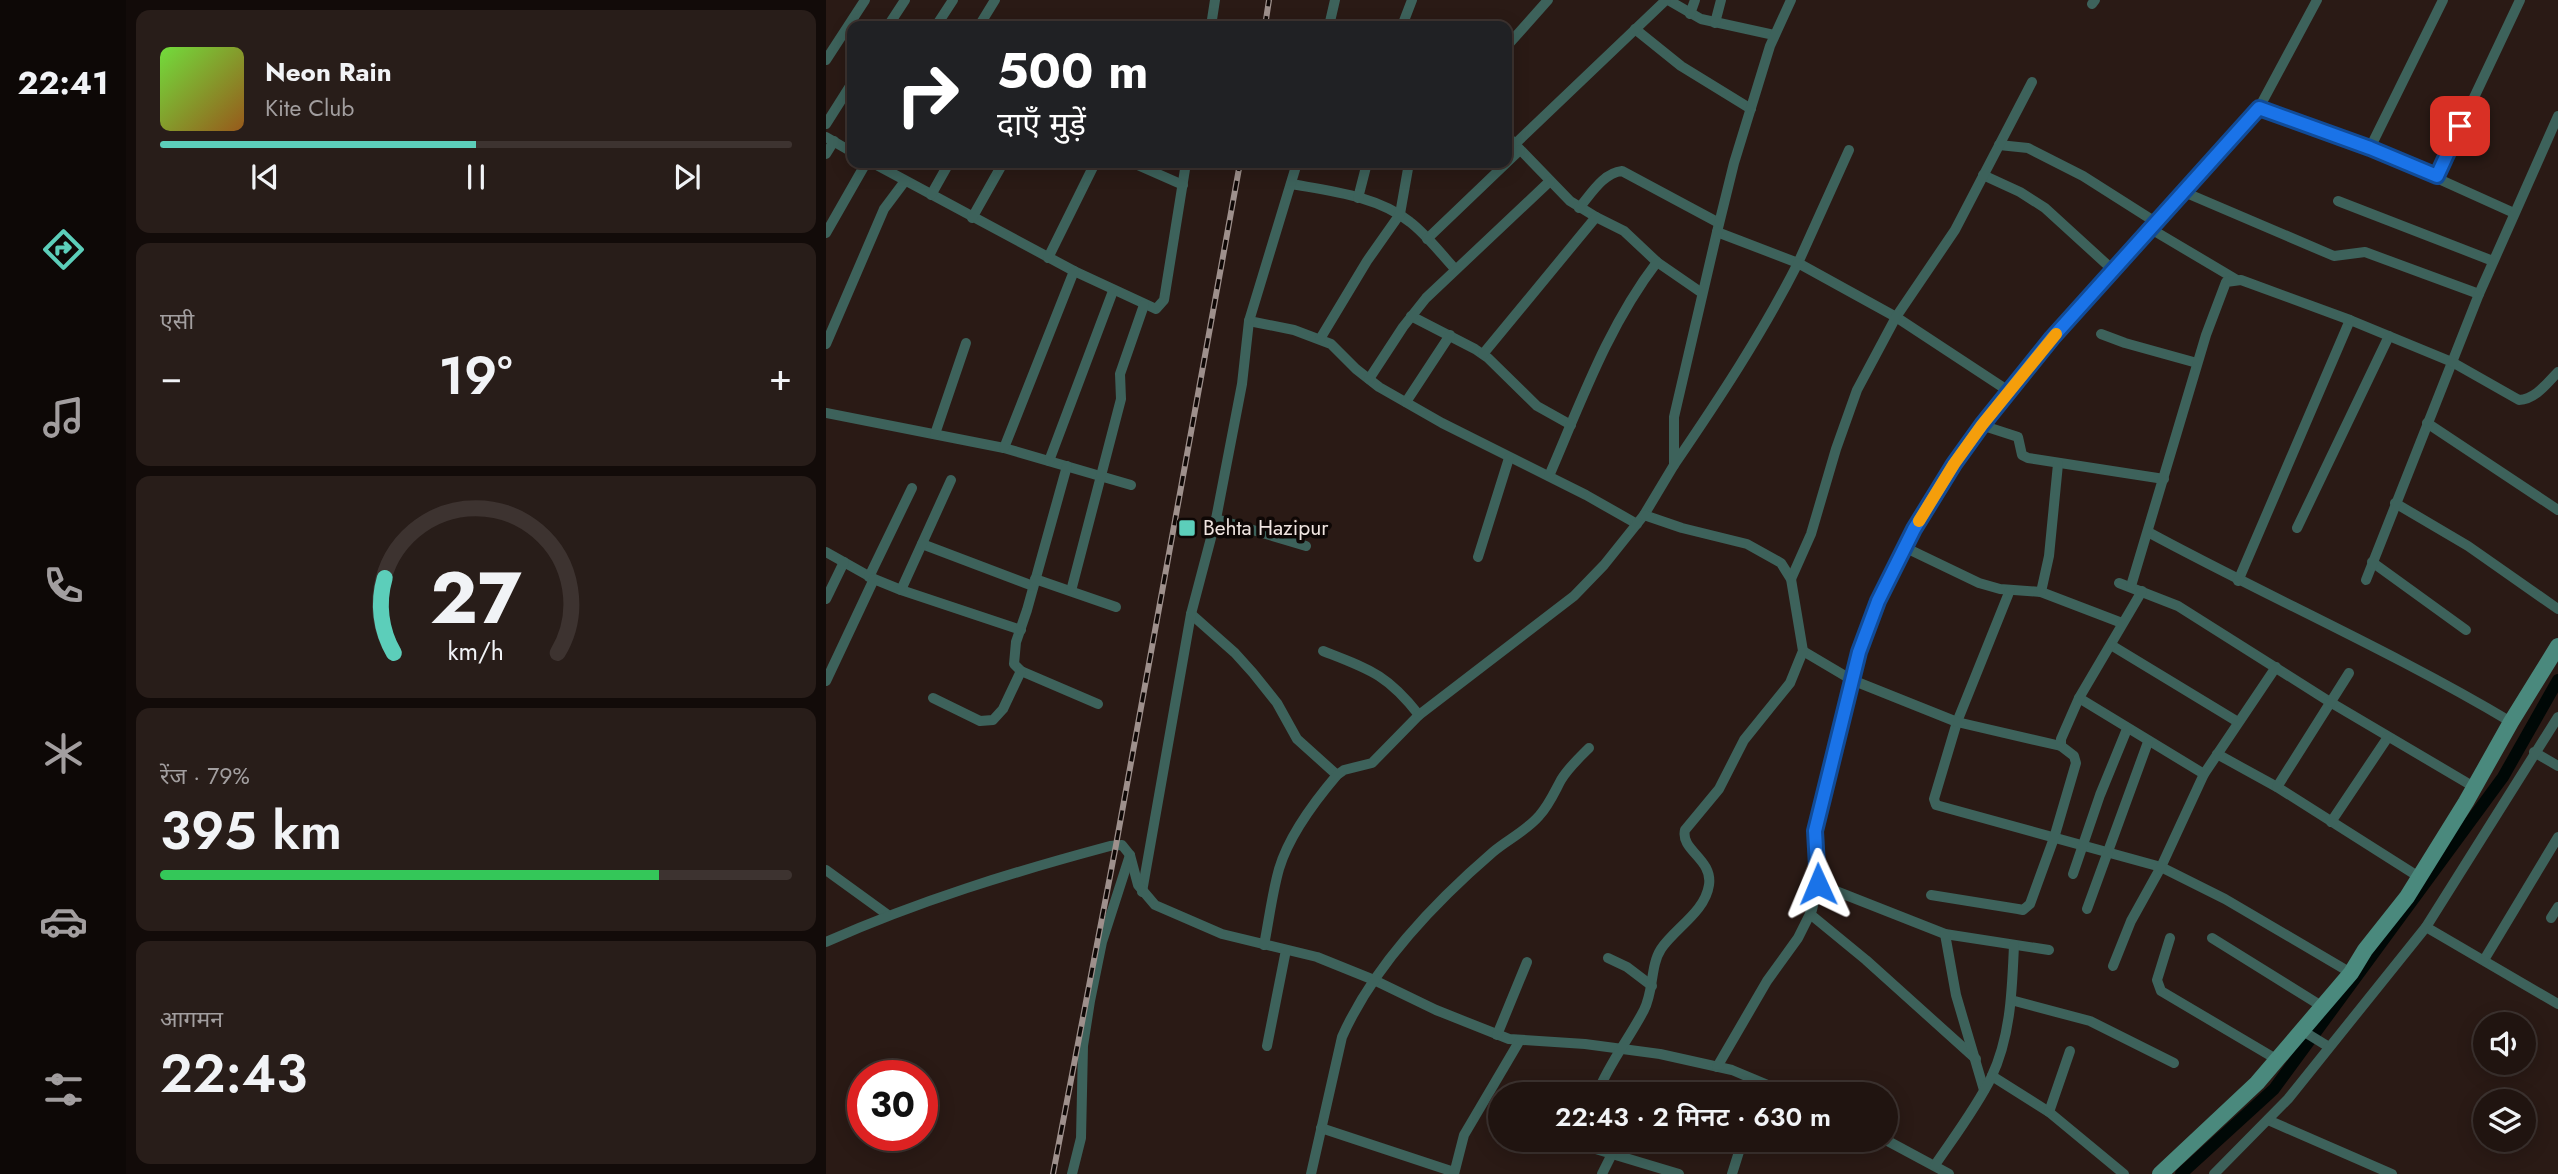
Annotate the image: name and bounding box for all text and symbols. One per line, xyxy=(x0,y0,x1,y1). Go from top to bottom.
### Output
text: 500 m xyxy=(997,36,1148,106)
icon: right xyxy=(882,49,973,140)
text: Neon Rain xyxy=(265,53,392,91)
text: 22:41 xyxy=(18,60,108,106)
text: Kite Club xyxy=(265,91,354,125)
pin xyxy=(2430,96,2490,156)
text: दाएँ मुड़ें xyxy=(997,101,1086,147)
icon: arrive xyxy=(2441,107,2479,145)
icon: previous xyxy=(246,158,284,196)
icon: pause xyxy=(457,158,495,196)
icon: next xyxy=(668,158,706,196)
icon: directions xyxy=(39,225,88,274)
text: एसी xyxy=(160,304,194,338)
text: 19° xyxy=(439,338,513,414)
text: − xyxy=(160,349,182,404)
text: + xyxy=(769,349,792,404)
icon: music xyxy=(39,393,88,442)
place label: Behta Hazipur xyxy=(1203,513,1329,543)
marker: Behta Hazipur xyxy=(1177,518,1197,538)
text: 27 xyxy=(430,545,522,650)
icon: phone xyxy=(39,561,88,610)
text: km/h xyxy=(448,633,504,669)
icon: climate xyxy=(39,729,88,778)
text: रेंज · 79% xyxy=(160,759,250,793)
text: 395 km xyxy=(160,793,342,869)
position arrow xyxy=(1781,847,1855,921)
icon: car xyxy=(39,897,88,946)
text: आगमन xyxy=(160,1002,223,1036)
map controls xyxy=(2473,1012,2536,1152)
button: sound xyxy=(2473,1012,2536,1075)
text: 22:43 xyxy=(160,1036,307,1112)
speed limit sign: 30 xyxy=(847,1060,938,1151)
icon: filters xyxy=(39,1065,88,1114)
button: layers xyxy=(2473,1089,2536,1152)
text: 22:43 · 2 मिनट · 630 m xyxy=(1555,1098,1831,1136)

